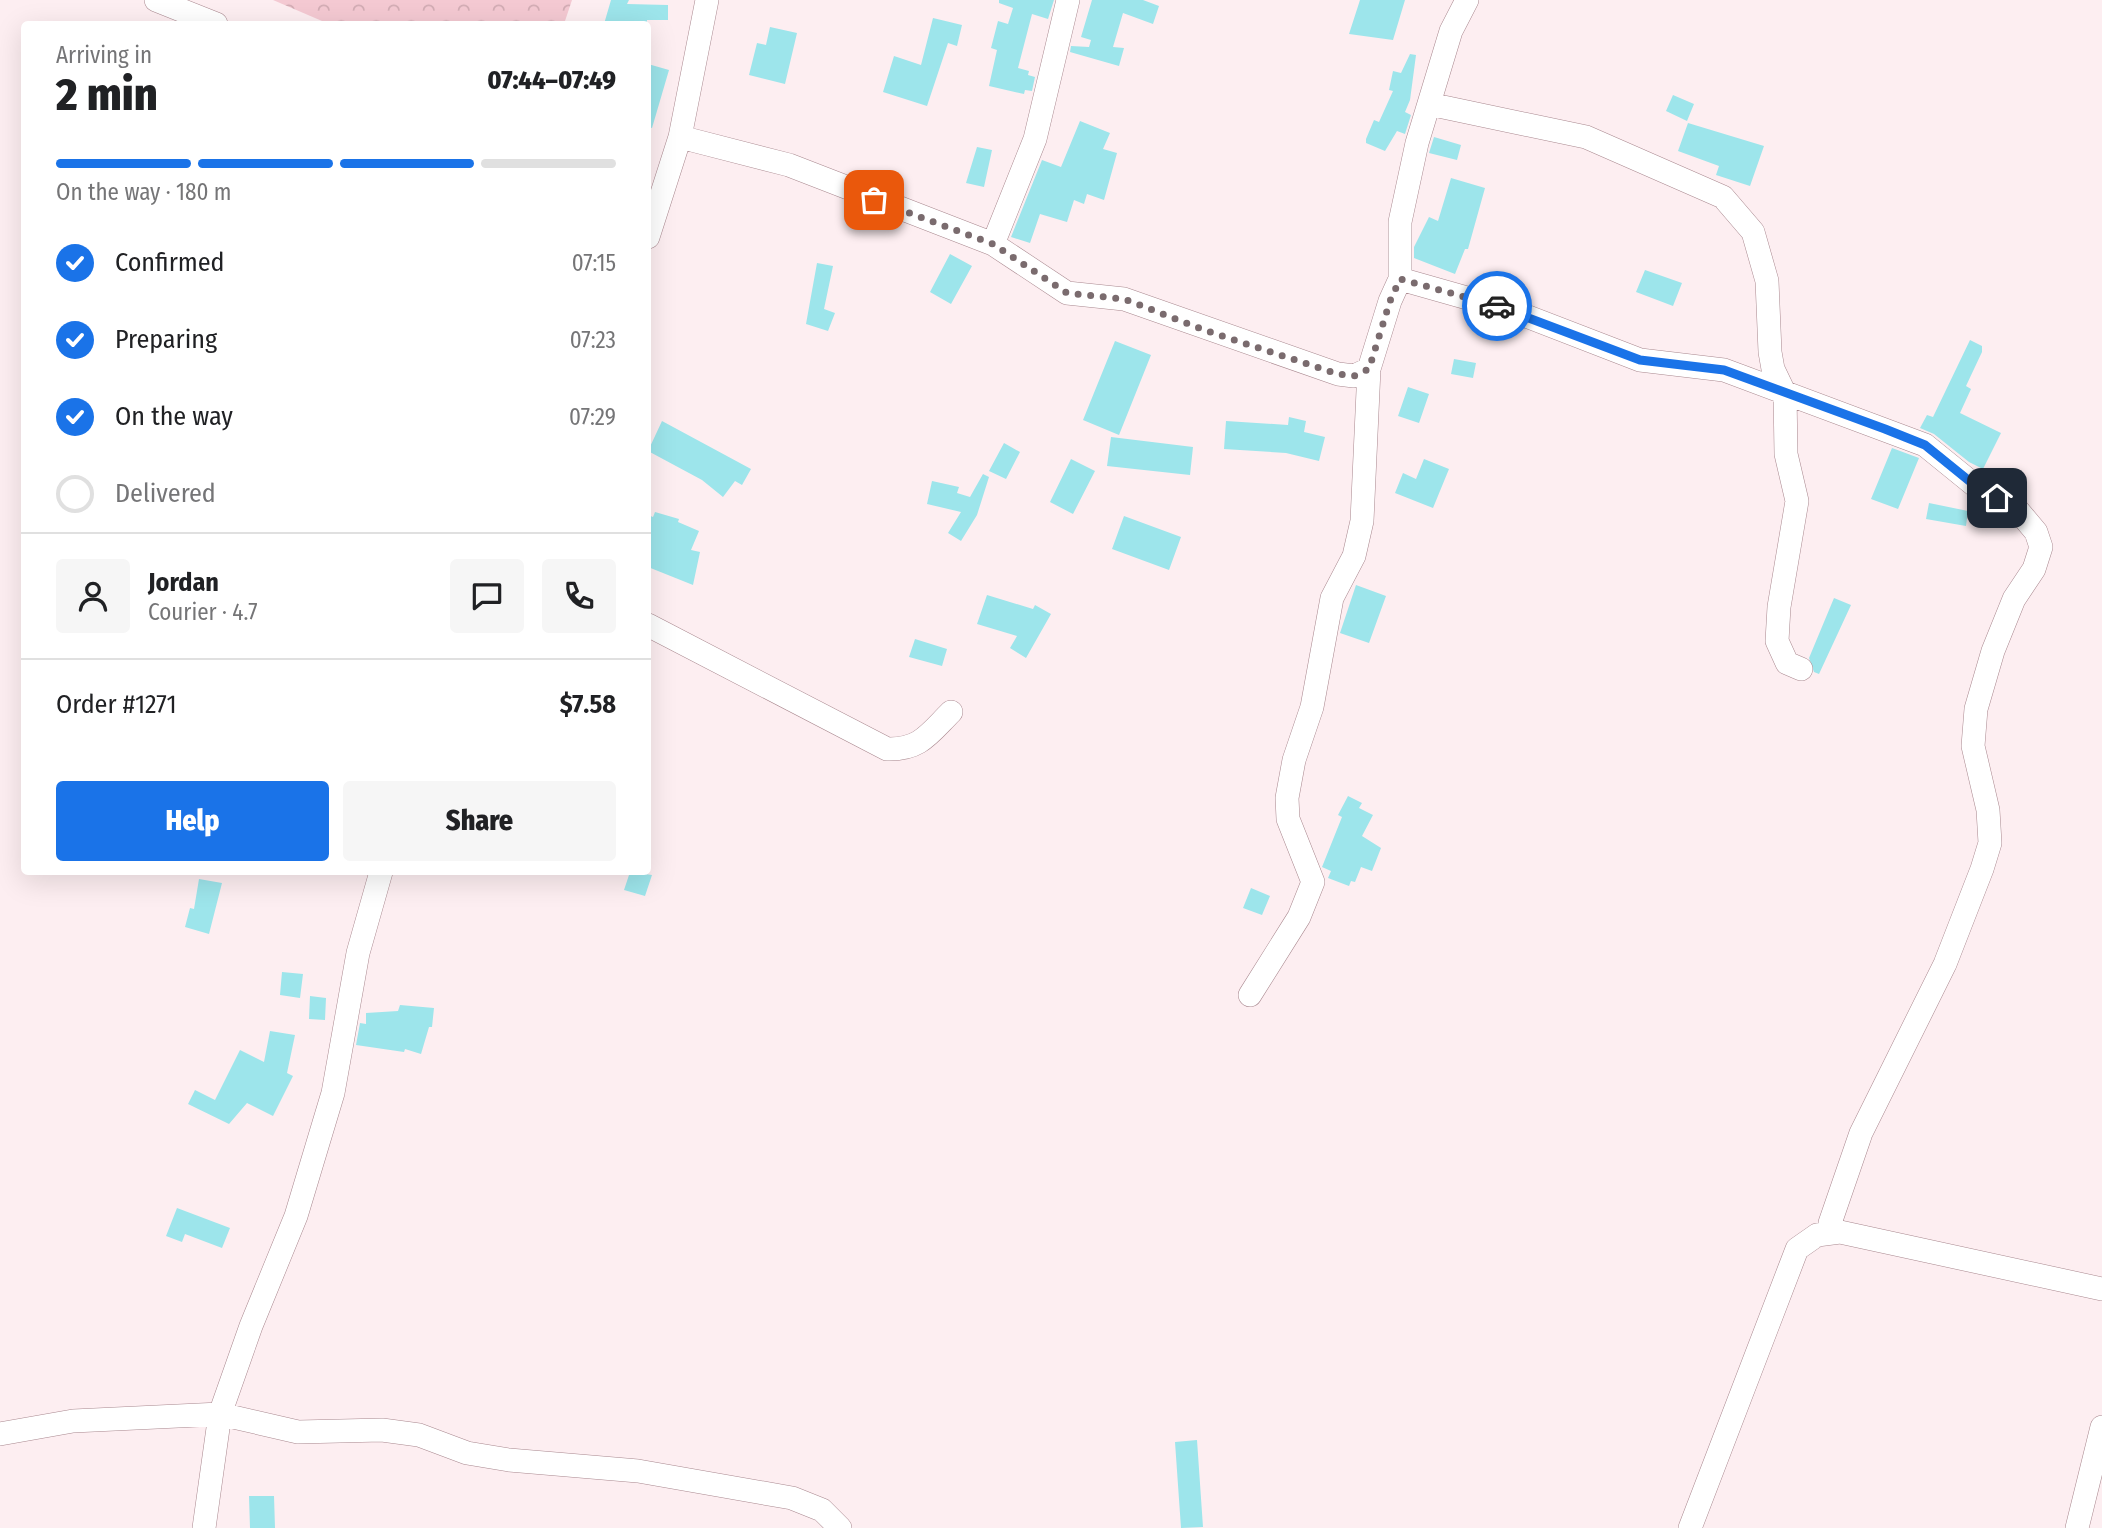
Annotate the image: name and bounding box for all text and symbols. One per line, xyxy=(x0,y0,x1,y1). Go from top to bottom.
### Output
text: Arriving in xyxy=(56,41,152,69)
text: 07:44–07:49 xyxy=(487,65,616,96)
text: 2 min xyxy=(56,67,158,122)
pin xyxy=(844,170,904,230)
text: On the way · 180 m xyxy=(56,178,232,206)
icon: bag xyxy=(855,181,893,219)
icon: check xyxy=(56,244,94,282)
text: Confirmed xyxy=(115,247,225,278)
text: 07:15 xyxy=(572,249,616,277)
courier xyxy=(1462,271,1532,341)
icon: car xyxy=(1478,287,1516,325)
icon: check xyxy=(56,321,94,359)
text: Preparing xyxy=(115,324,217,355)
text: 07:23 xyxy=(570,326,616,354)
icon: check xyxy=(56,398,94,436)
text: On the way xyxy=(115,401,233,432)
text: 07:29 xyxy=(569,403,616,431)
pin xyxy=(1967,468,2027,528)
text: Delivered xyxy=(115,478,216,509)
icon: home xyxy=(1978,479,2016,517)
button: person xyxy=(56,559,130,633)
button: chat xyxy=(450,559,524,633)
button: phone xyxy=(542,559,616,633)
text: Jordan xyxy=(148,567,219,598)
text: Courier · 4.7 xyxy=(148,598,258,626)
text: Order #1271 xyxy=(56,689,177,720)
text: $7.58 xyxy=(560,689,616,720)
button: Help xyxy=(56,781,329,861)
button: Share xyxy=(343,781,616,861)

